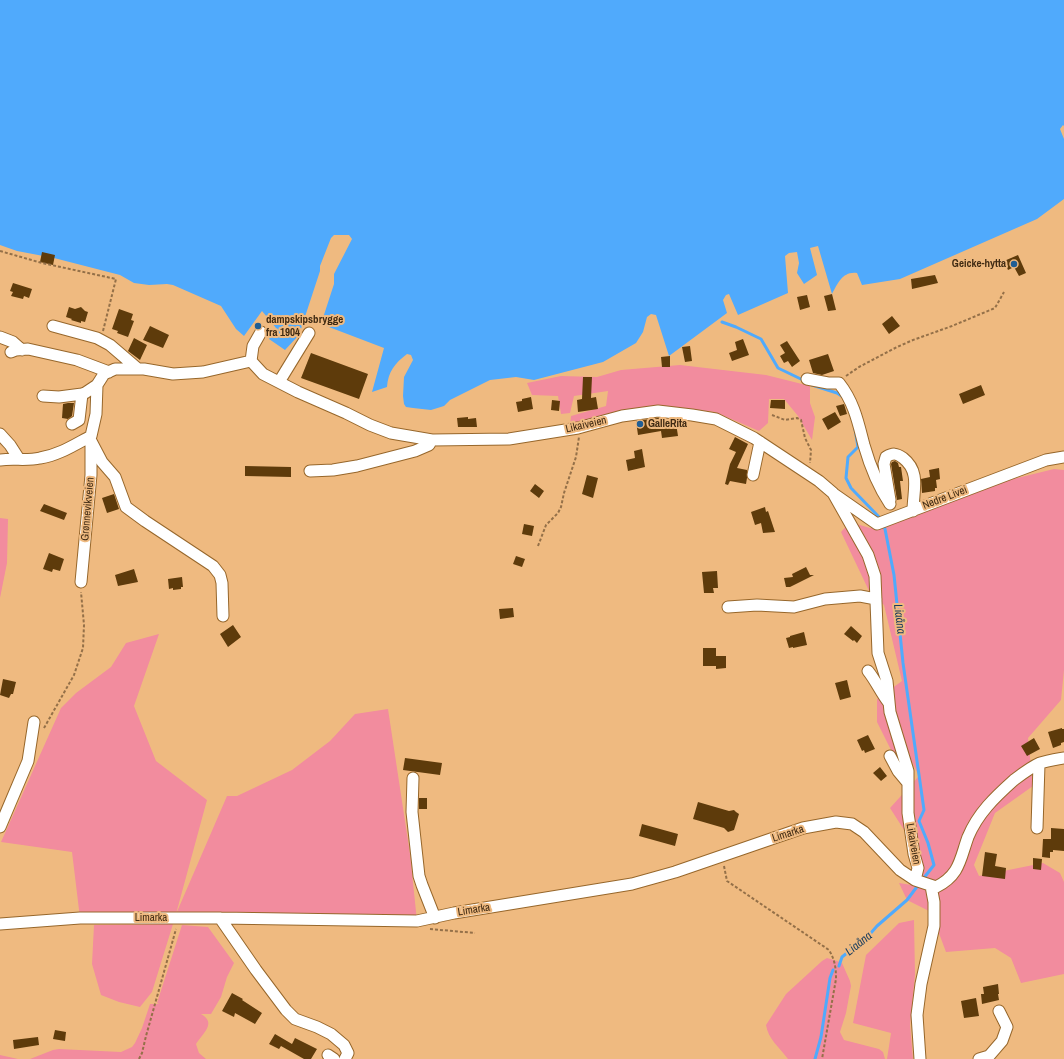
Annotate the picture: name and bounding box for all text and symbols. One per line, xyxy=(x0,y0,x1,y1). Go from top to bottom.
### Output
place label: Geicke-hytta xyxy=(952,257,1006,271)
marker: Geicke-hytta xyxy=(1009,259,1019,269)
place label: dampskipsbrygge fra 1904 xyxy=(266,313,343,339)
marker: dampskipsbrygge fra 1904 xyxy=(253,321,263,331)
street label: Likaiveien xyxy=(564,414,608,436)
place label: GalleRita xyxy=(648,417,687,431)
marker: GalleRita xyxy=(635,419,645,429)
street label: Grønnevikveien xyxy=(79,477,97,541)
street label: Nedre Livei xyxy=(921,483,969,513)
water label: Liaåna xyxy=(890,603,908,635)
street label: Likaiveien xyxy=(903,822,923,866)
street label: Limarka xyxy=(770,823,806,845)
street label: Limarka xyxy=(457,901,491,919)
street label: Limarka xyxy=(135,911,167,925)
water label: Liaåna xyxy=(843,929,875,959)

